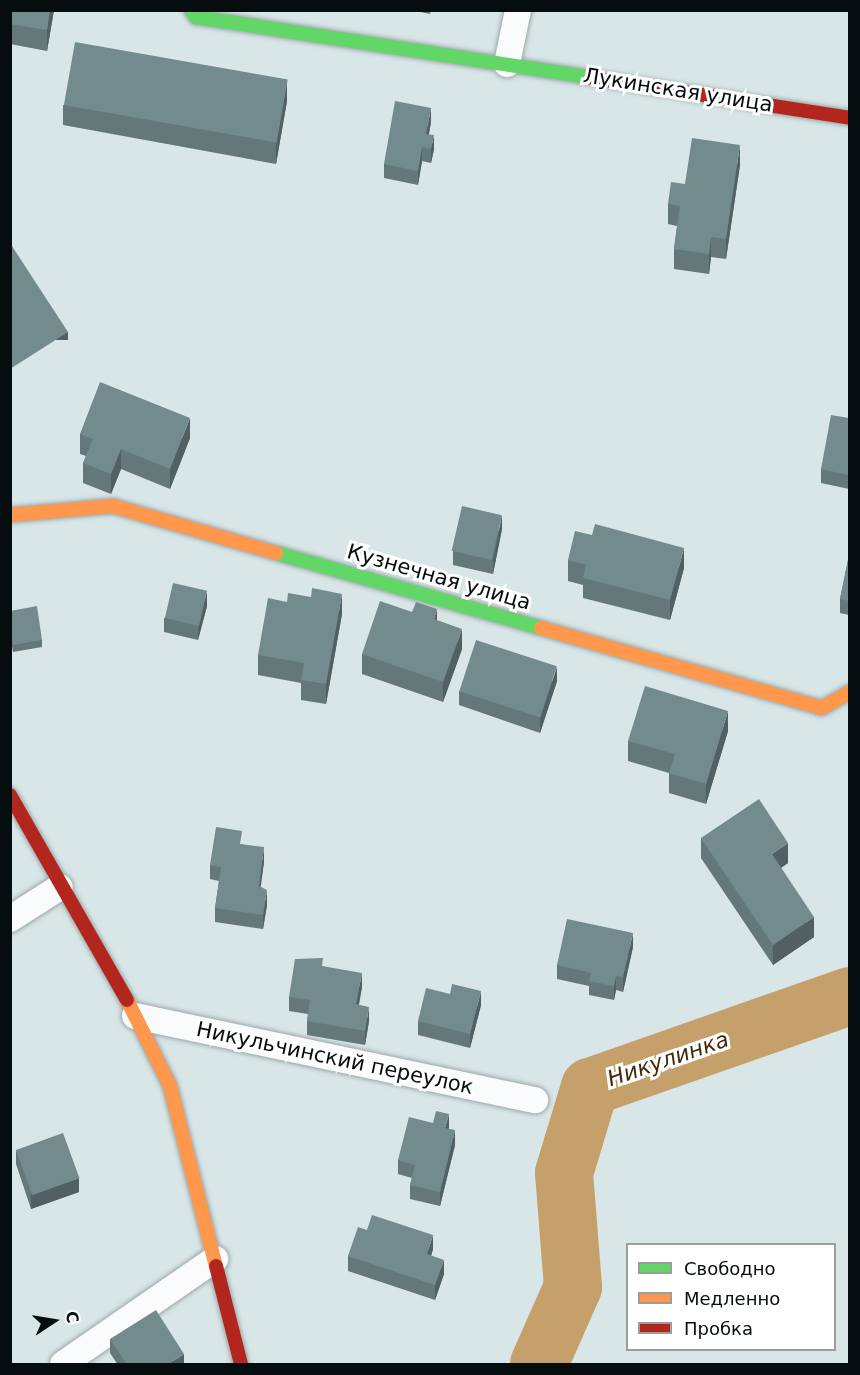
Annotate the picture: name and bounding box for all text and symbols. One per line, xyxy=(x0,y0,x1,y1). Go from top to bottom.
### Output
street label: Лукинская улица xyxy=(582,63,774,117)
street label: Кузнечная улица xyxy=(344,539,534,615)
street label: Никульчинский переулок xyxy=(194,1016,476,1100)
water label: Никулинка xyxy=(604,1026,732,1092)
legend xyxy=(626,1243,836,1351)
text: Свободно xyxy=(684,1258,776,1279)
text: Медленно xyxy=(684,1288,780,1309)
north arrow xyxy=(24,1291,84,1351)
text: С xyxy=(62,1309,83,1325)
text: Пробка xyxy=(684,1318,753,1339)

